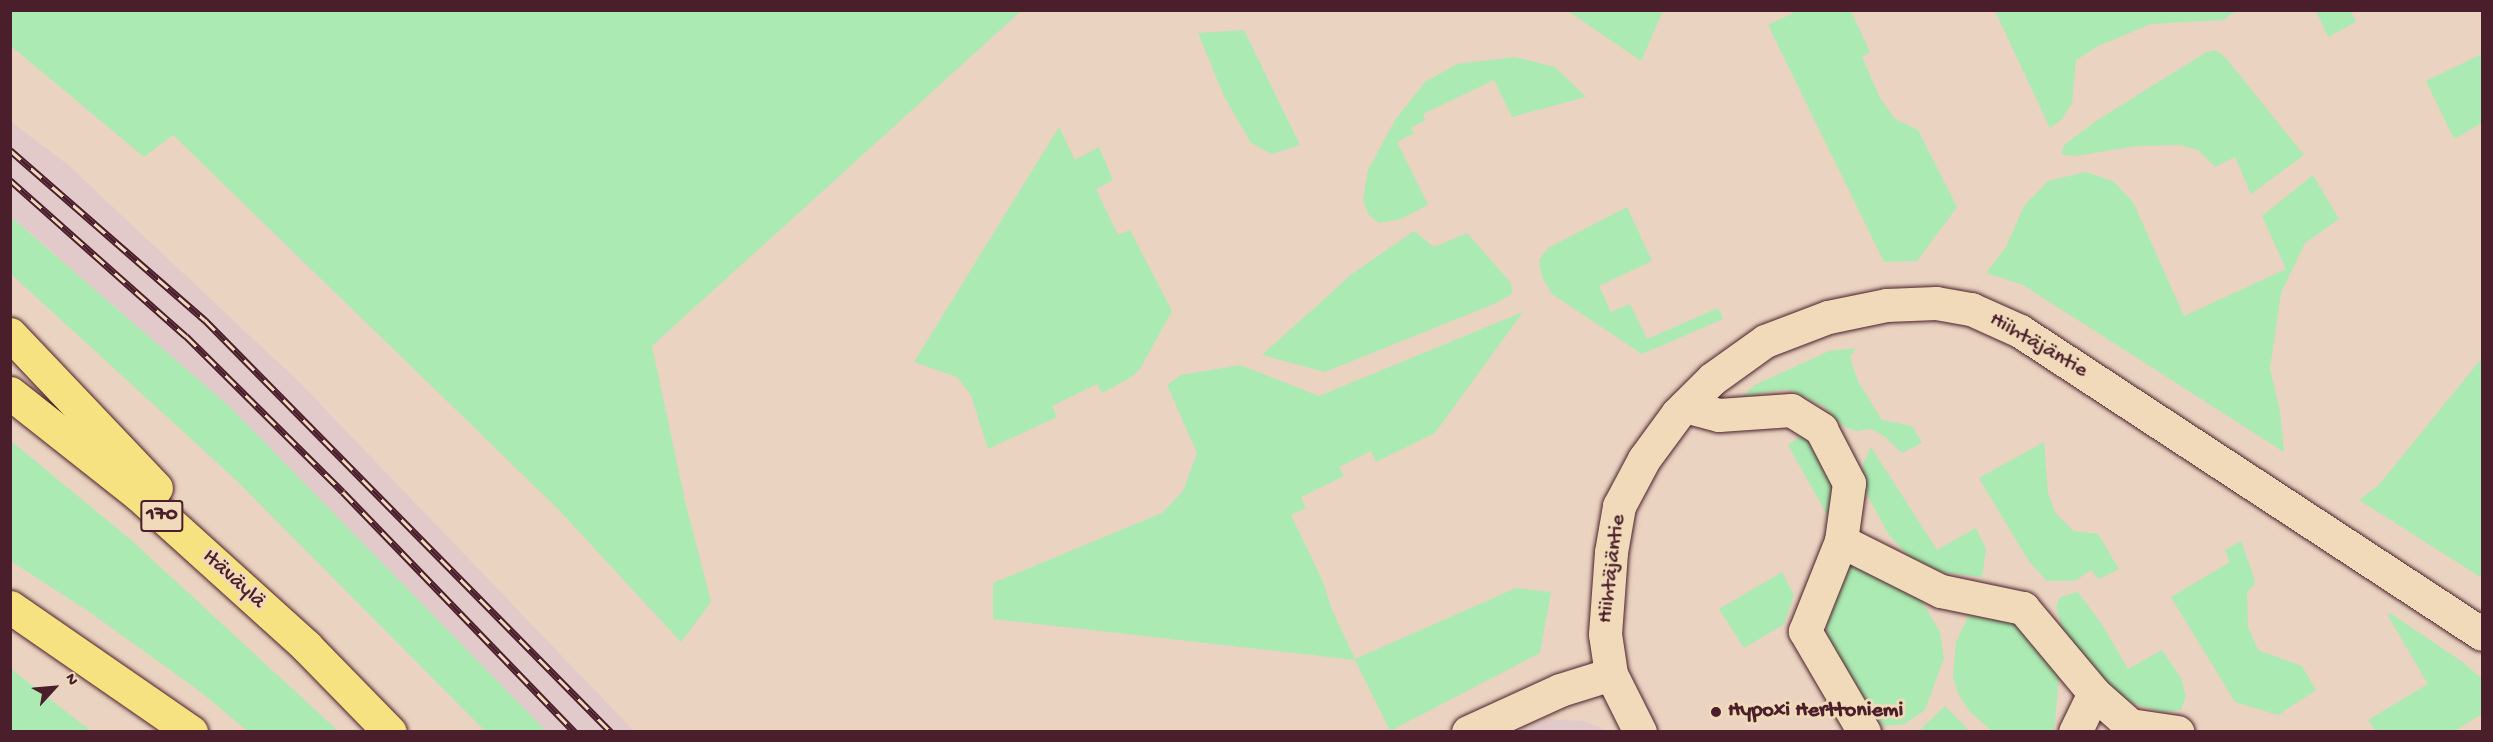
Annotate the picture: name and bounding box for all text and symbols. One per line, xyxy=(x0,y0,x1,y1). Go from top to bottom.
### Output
street label: Hiihtäjäntie xyxy=(1984,307,2092,385)
road number: 170 xyxy=(140,498,184,534)
street label: Hiihtäjäntie xyxy=(1593,513,1633,625)
street label: Itäväylä xyxy=(196,545,270,615)
north arrow xyxy=(24,658,84,718)
text: N xyxy=(60,671,81,689)
place label: Hypoxi Herttoniemi xyxy=(1728,699,1903,725)
marker: Hypoxi Herttoniemi xyxy=(1709,705,1723,719)

